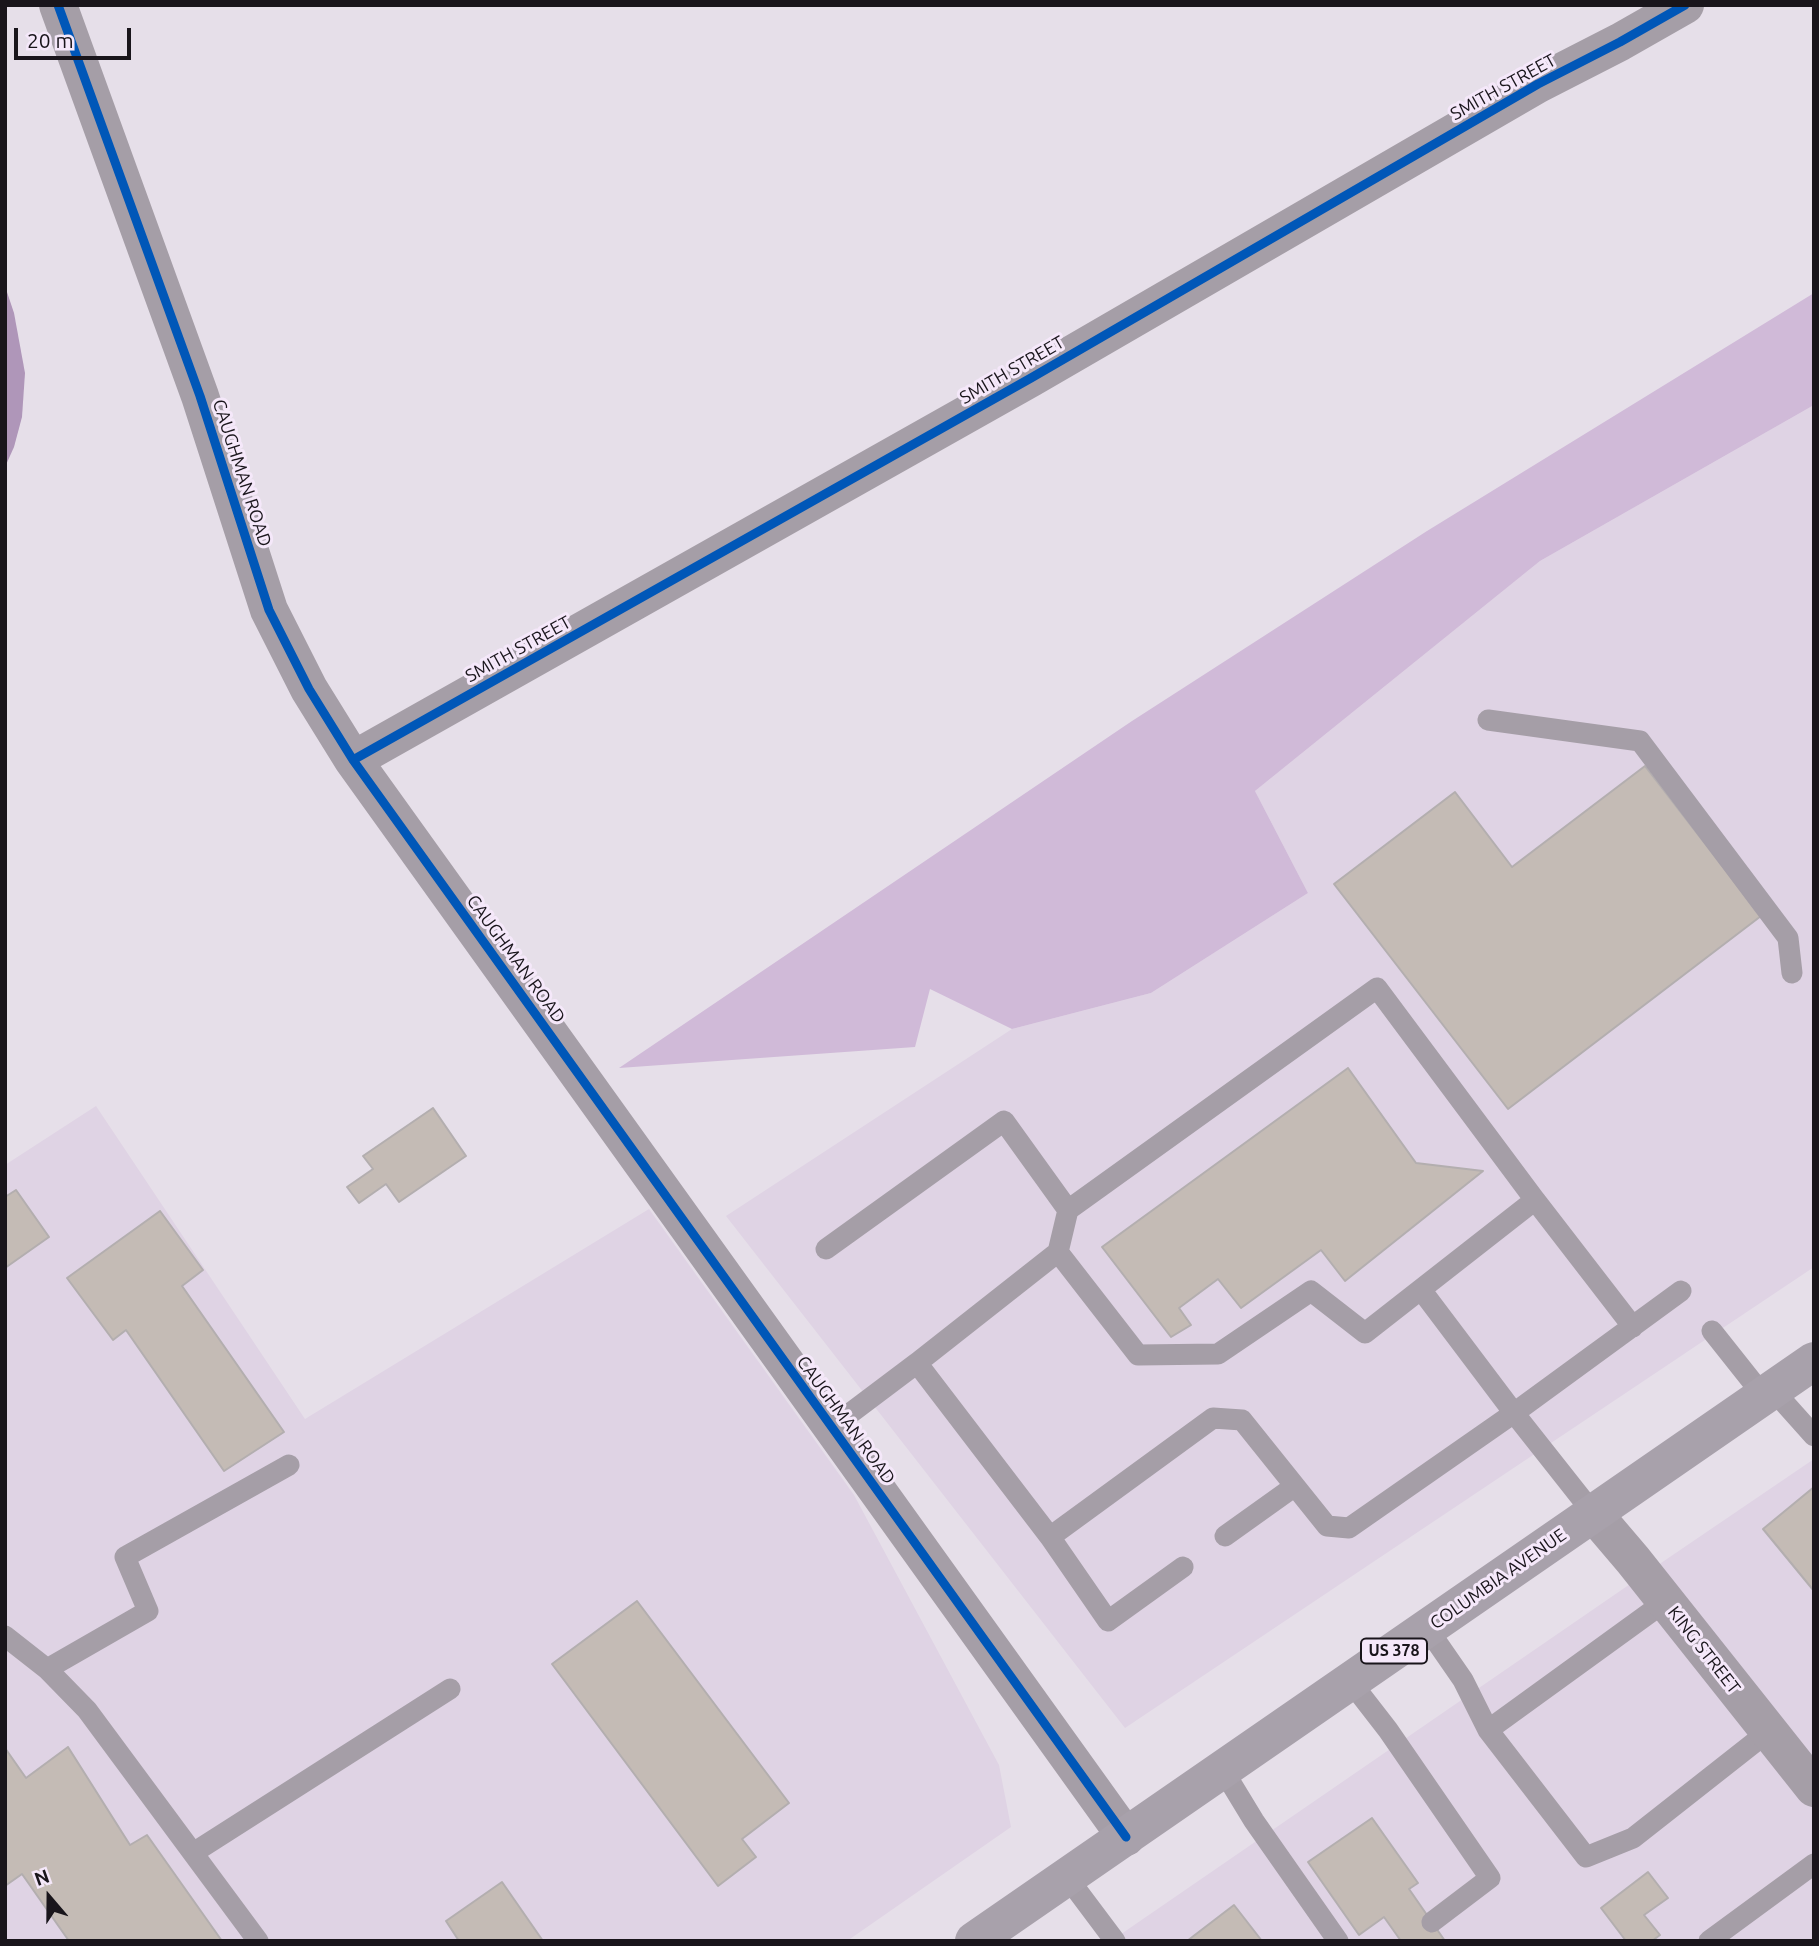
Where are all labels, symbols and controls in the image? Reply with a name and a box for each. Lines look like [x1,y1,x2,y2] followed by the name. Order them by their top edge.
[18,14,135,58] scale bar
[27,28,74,52] text: 20 m
[1447,49,1559,125] street label: SMITH STREET
[956,331,1068,409] street label: SMITH STREET
[208,397,276,549] street label: CAUGHMAN ROAD
[462,611,574,687] street label: SMITH STREET
[462,891,570,1027] street label: CAUGHMAN ROAD
[792,1352,900,1488] street label: CAUGHMAN ROAD
[1426,1524,1570,1634] street label: COLUMBIA AVENUE
[1663,1602,1745,1698] street label: KING STREET
[1361,1638,1427,1664] road number: US 378
[14,1862,84,1932] north arrow
[31,1865,52,1890] text: N

